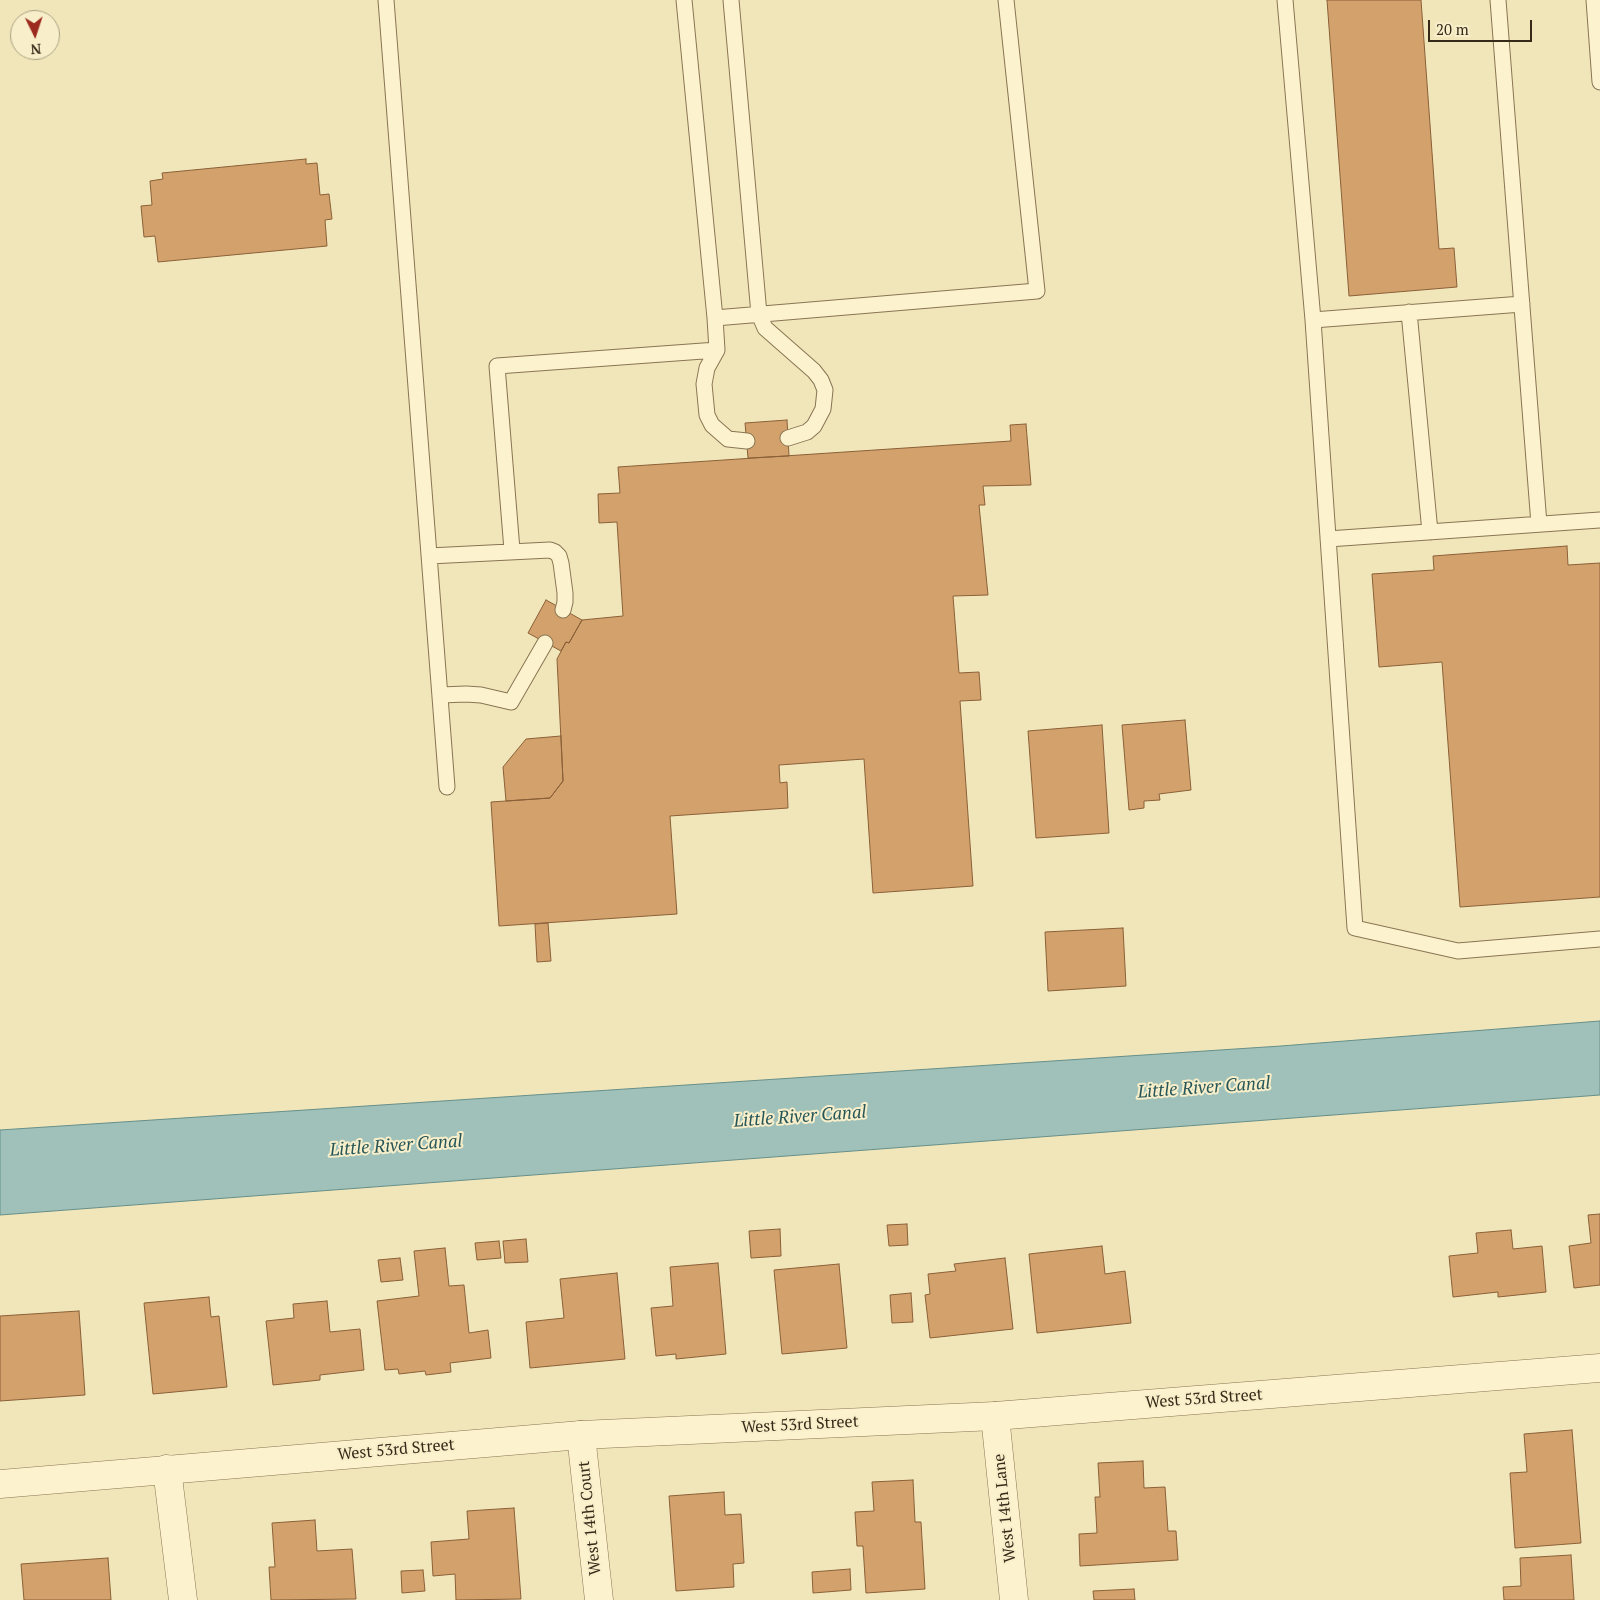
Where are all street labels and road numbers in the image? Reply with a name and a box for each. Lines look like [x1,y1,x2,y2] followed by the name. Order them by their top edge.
[1145,1385,1263,1413] street label: West 53rd Street
[741,1412,859,1438] street label: West 53rd Street
[337,1435,455,1465] street label: West 53rd Street
[990,1453,1020,1563] street label: West 14th Lane
[574,1460,606,1576] street label: West 14th Court

